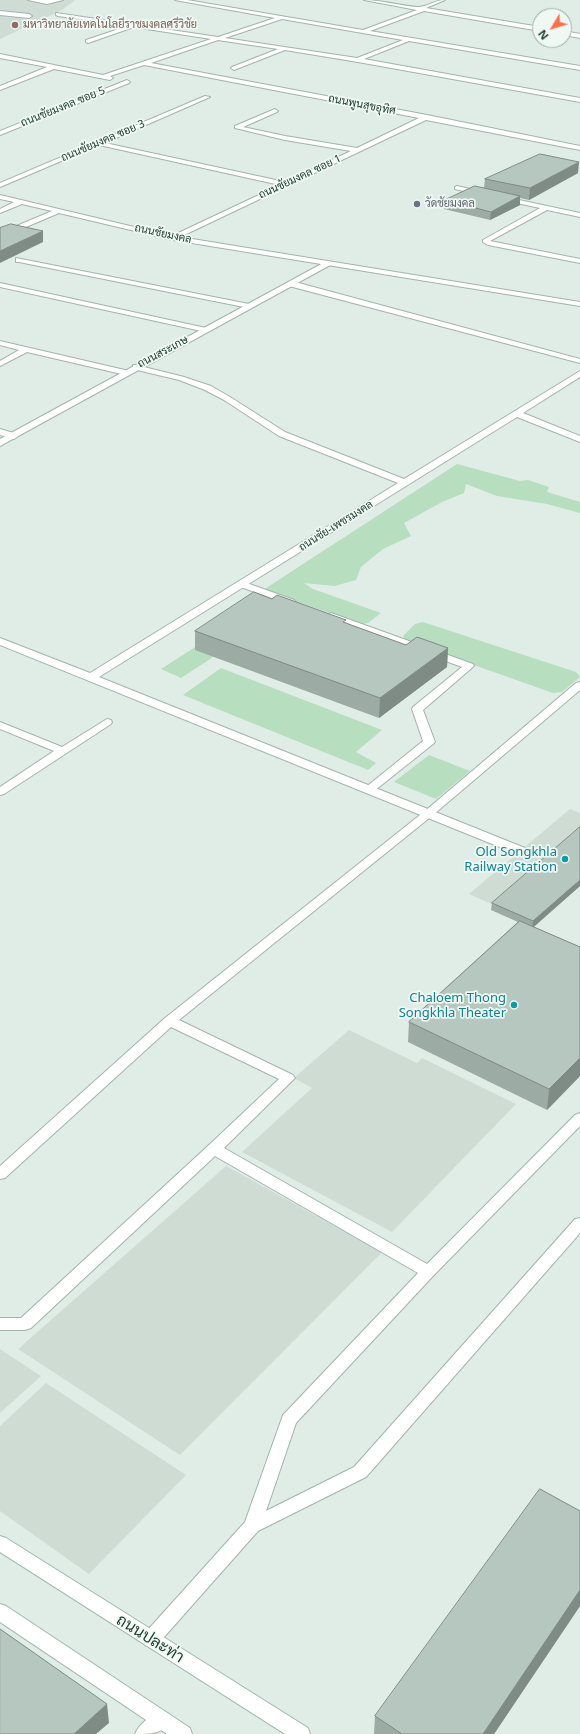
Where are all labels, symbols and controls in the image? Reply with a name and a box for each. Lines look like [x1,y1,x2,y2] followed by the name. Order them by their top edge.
[532,8,572,48] north arrow
[23,18,197,32] place label: มหาวิทยาลัยเทคโนโลยีราชมงคลศรีวิชัย
[10,20,20,30] marker: มหาวิทยาลัยเทคโนโลยีราชมงคลศรีวิชัย
[534,27,552,43] text: N
[19,84,107,130] street label: ถนนชัยมงคล ซอย 5
[327,92,397,118] street label: ถนนพูนสุขอุทิศ
[59,117,147,165] street label: ถนนชัยมงคล ซอย 3
[257,152,343,202] street label: ถนนชัยมงคล ซอย 1
[425,197,475,211] place label: วัดชัยมงคล
[412,199,422,209] marker: วัดชัยมงคล
[133,222,193,246] street label: ถนนชัยมงคล
[136,333,190,371] street label: ถนนสระเกษ
[296,498,376,554] street label: ถนนชัย-เพชรมงคล
[464,844,557,875] place label: Old Songkhla Railway Station
[560,854,570,864] marker: Old Songkhla Railway Station
[399,990,506,1021] place label: Chaloem Thong Songkhla Theater
[509,1000,519,1010] marker: Chaloem Thong Songkhla Theater
[113,1611,187,1667] street label: ถนนปละท่า

